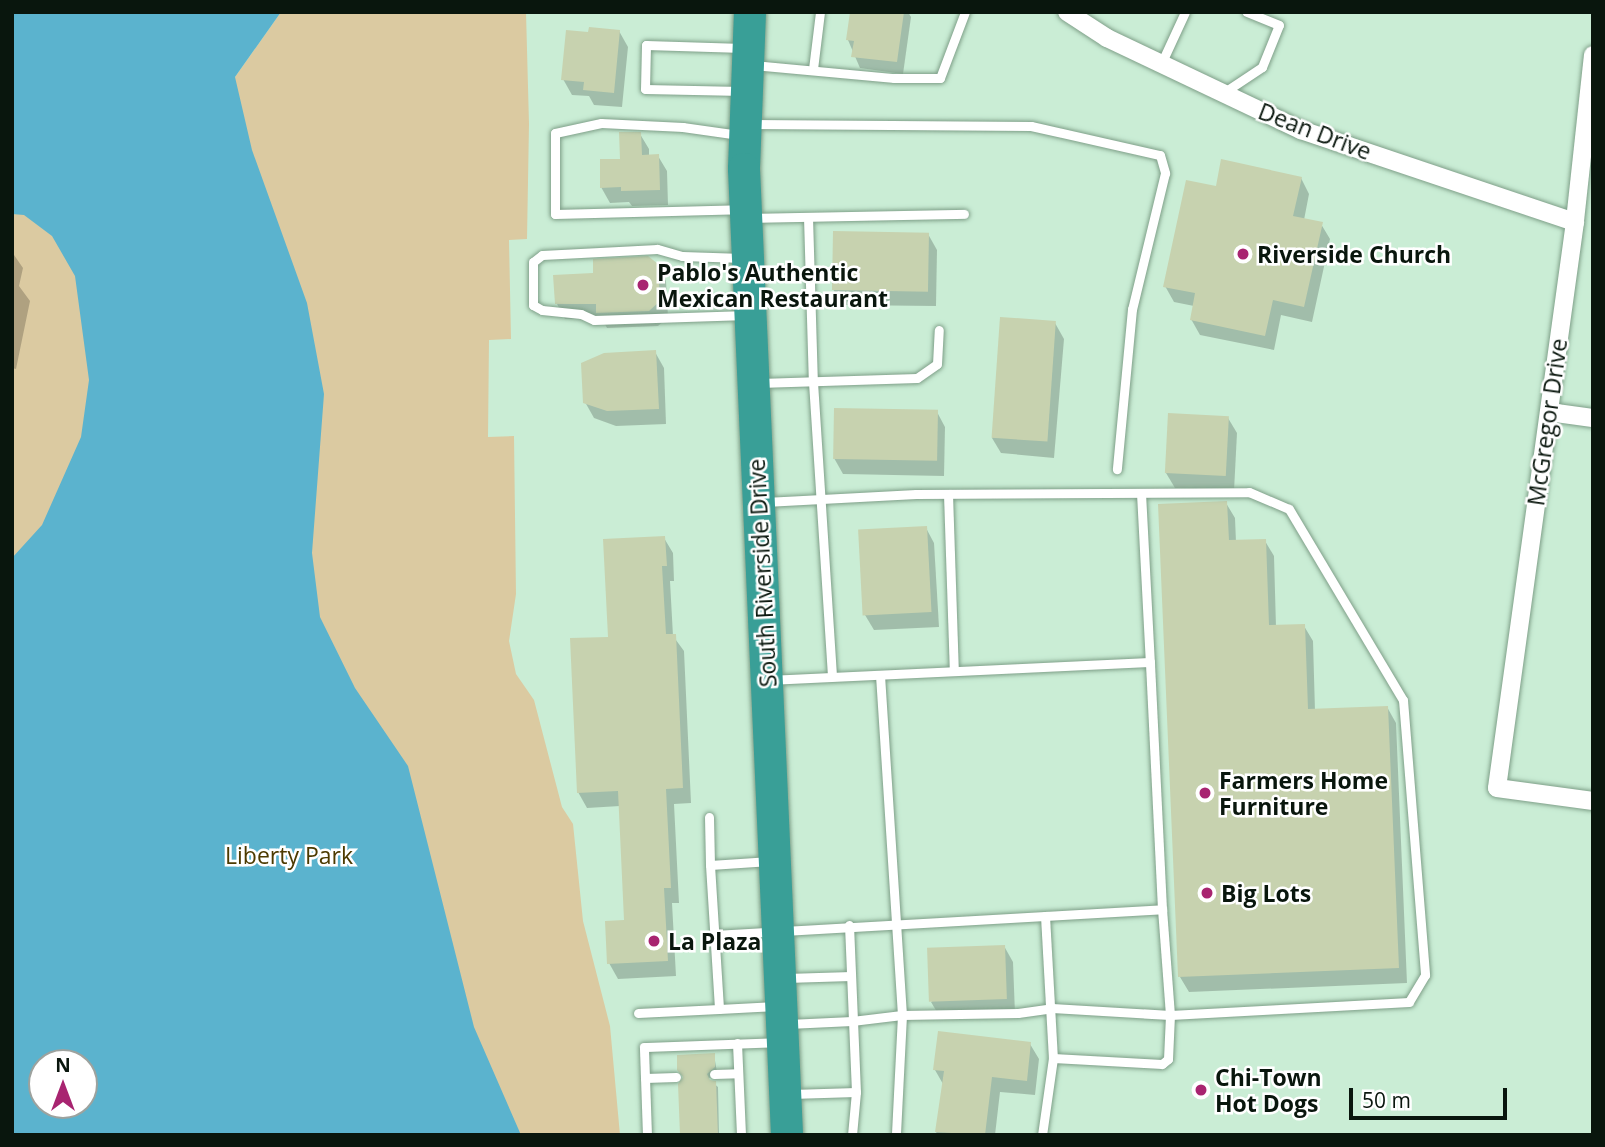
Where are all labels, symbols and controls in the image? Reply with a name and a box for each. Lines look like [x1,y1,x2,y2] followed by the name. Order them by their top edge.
[1255,97,1375,165] street label: Dean Drive
[1257,240,1451,268] place label: Riverside Church
[1235,246,1251,262] marker: Riverside Church
[657,258,888,312] place label: Pablo's Authentic Mexican Restaurant
[635,277,651,293] marker: Pablo's Authentic Mexican Restaurant
[1522,337,1572,507] street label: McGregor Drive
[742,458,782,688] street label: South Riverside Drive
[1219,766,1388,820] place label: Farmers Home Furniture
[1197,785,1213,801] marker: Farmers Home Furniture
[225,841,353,869] park label: Liberty Park
[1221,879,1311,907] place label: Big Lots
[1199,885,1215,901] marker: Big Lots
[668,927,761,955] place label: La Plaza
[646,933,662,949] marker: La Plaza
[28,1049,98,1119] north arrow
[55,1052,71,1078] text: N
[1215,1063,1322,1117] place label: Chi-Town Hot Dogs
[1353,1074,1510,1118] scale bar
[1193,1082,1209,1098] marker: Chi-Town Hot Dogs
[1362,1086,1411,1114] text: 50 m

